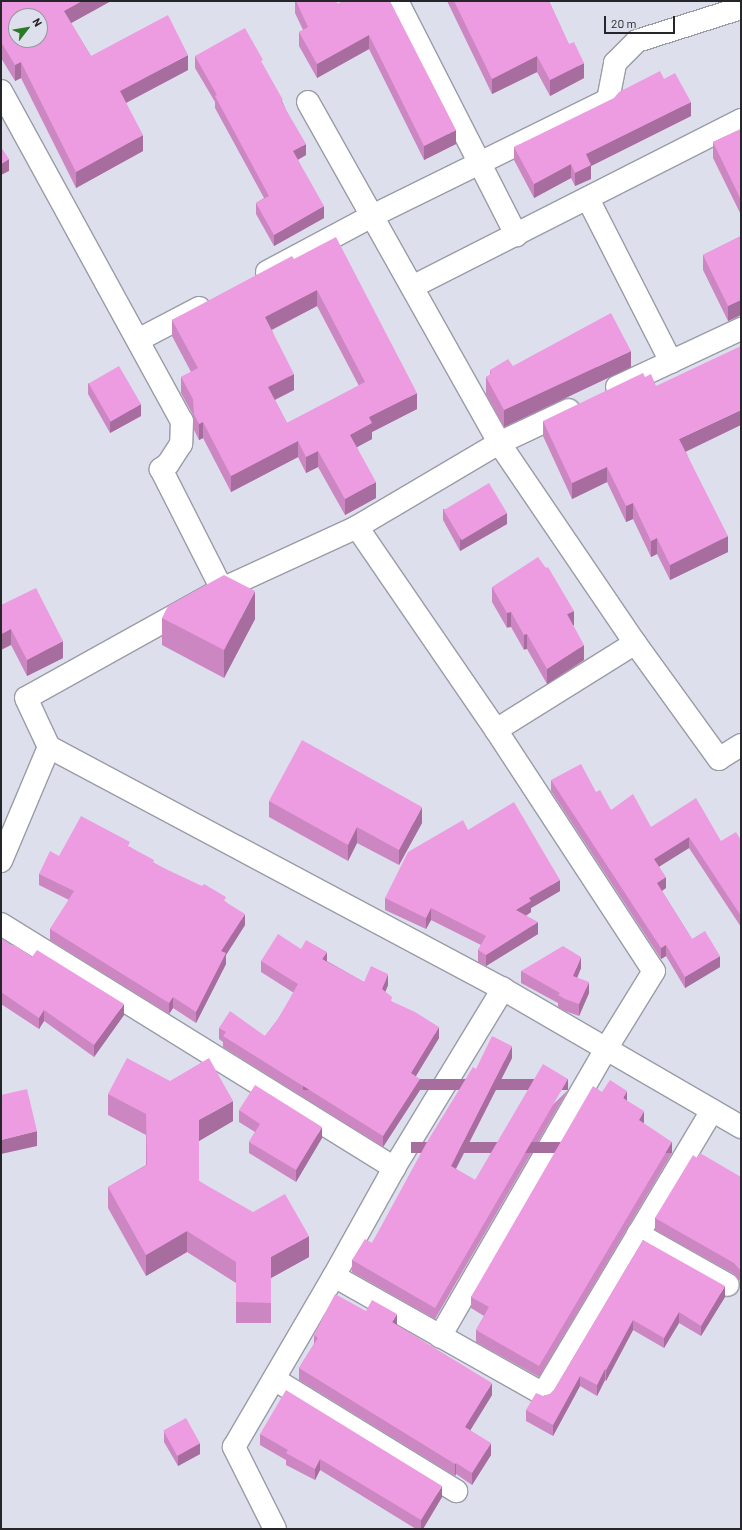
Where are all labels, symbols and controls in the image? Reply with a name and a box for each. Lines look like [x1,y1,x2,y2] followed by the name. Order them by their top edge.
[8,8,48,48] north arrow
[606,8,677,34] scale bar
[30,16,45,29] text: N
[611,16,637,30] text: 20 m

